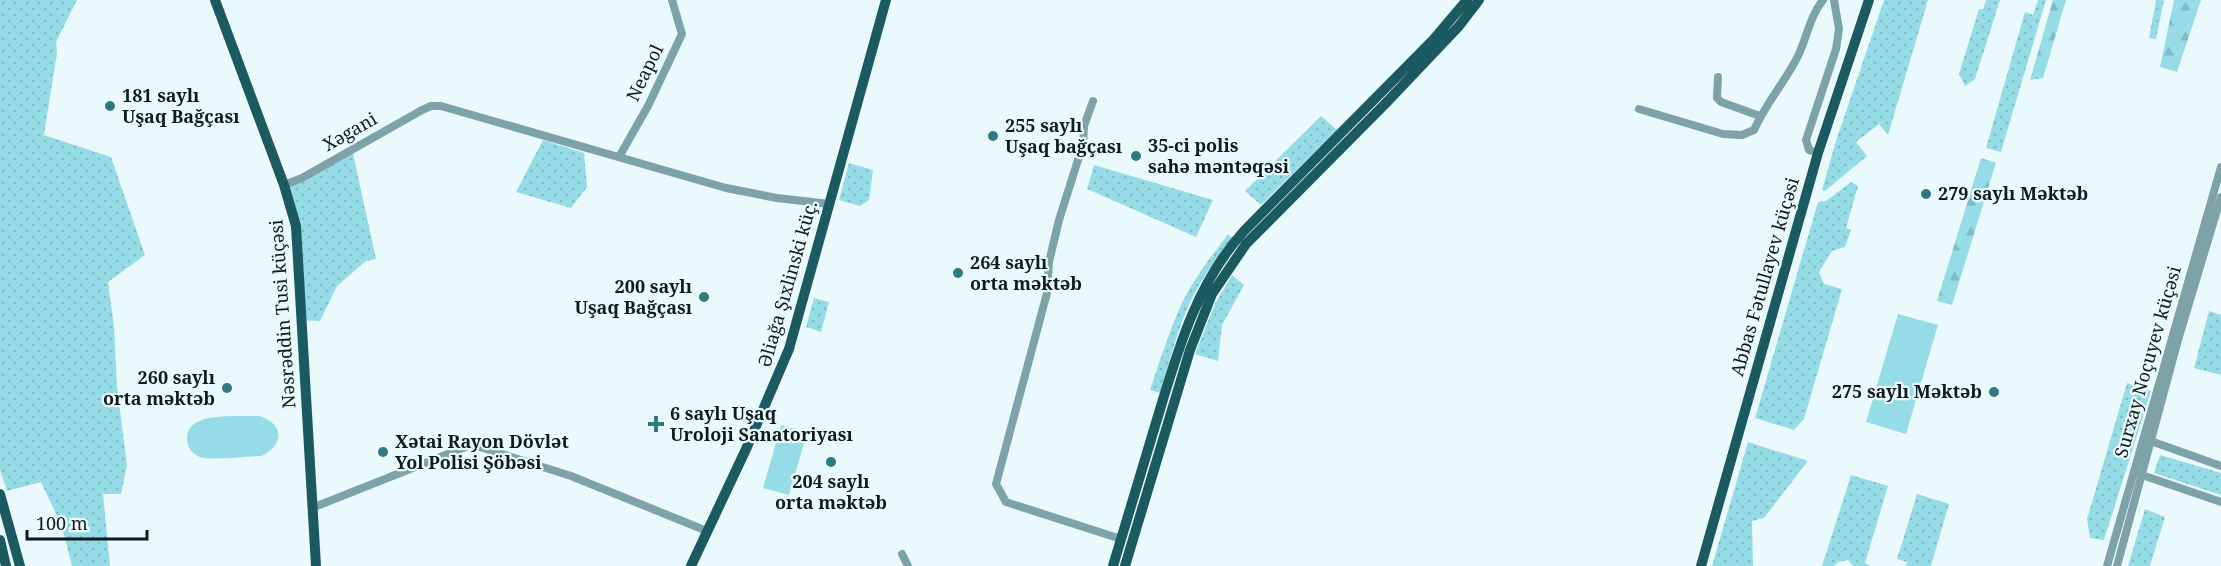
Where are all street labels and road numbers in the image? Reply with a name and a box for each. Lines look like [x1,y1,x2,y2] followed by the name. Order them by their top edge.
[620,40,668,105] street label: Neapol
[318,106,381,156] street label: Xəgani
[1724,174,1804,379] street label: Abbas Fətullayev küçəsi
[752,198,822,370] street label: Əliağa Şıxlinski küç.
[263,219,301,409] street label: Nəsrəddin Tusi küçəsi
[2108,263,2186,460] street label: Surxay Noçuyev küçəsi

